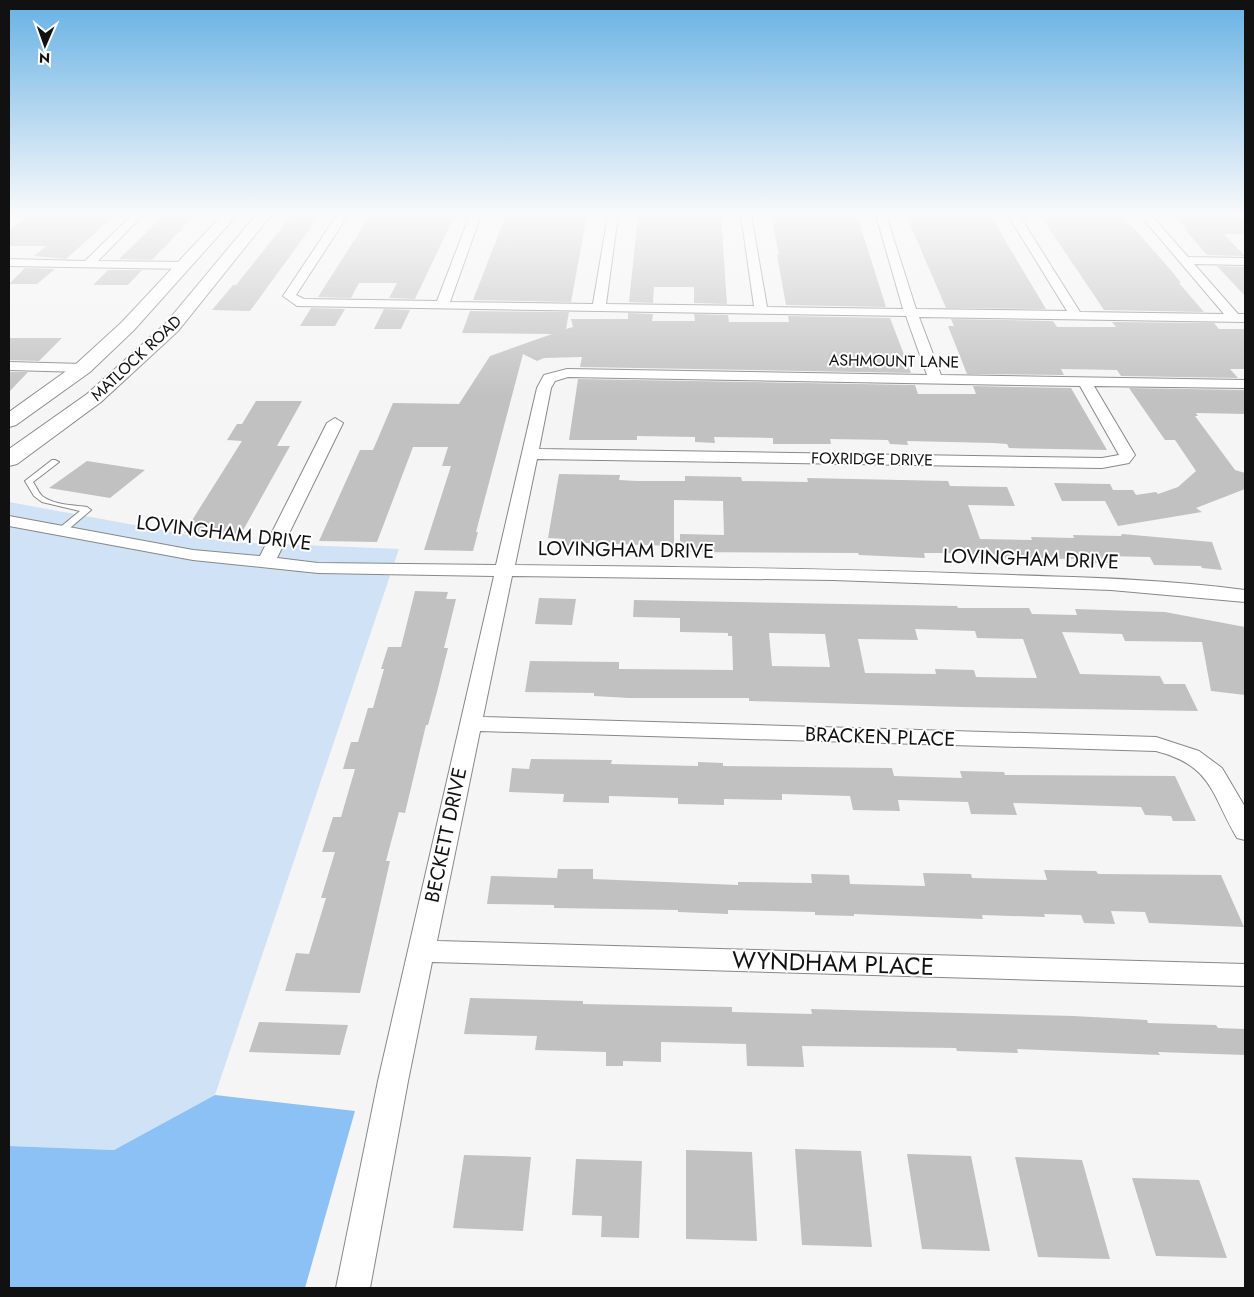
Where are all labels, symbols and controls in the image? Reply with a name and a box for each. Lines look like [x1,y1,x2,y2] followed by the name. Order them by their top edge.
[20,20,70,70] north arrow
[39,48,50,68] text: N
[86,310,187,406] street label: MATLOCK ROAD
[829,348,959,374] street label: ASHMOUNT LANE
[811,446,933,472] street label: FOXRIDGE DRIVE
[135,508,313,558] street label: LOVINGHAM DRIVE
[538,534,714,566] street label: LOVINGHAM DRIVE
[942,541,1120,577] street label: LOVINGHAM DRIVE
[804,720,956,754] street label: BRACKEN PLACE
[418,765,474,905] street label: BECKETT DRIVE
[731,942,935,984] street label: WYNDHAM PLACE

